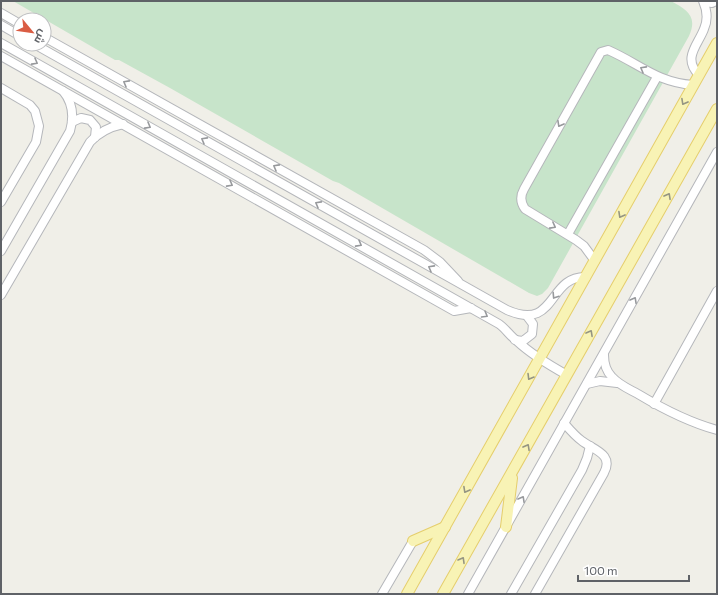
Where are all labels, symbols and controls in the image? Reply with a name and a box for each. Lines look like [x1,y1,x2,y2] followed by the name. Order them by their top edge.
[12,12,52,52] north arrow
[31,27,50,46] text: ش
[31,57,38,65] one-way arrow
[640,67,648,74] one-way arrow
[123,81,130,88] one-way arrow
[682,97,689,105] one-way arrow
[558,120,565,127] one-way arrow
[144,121,152,128] one-way arrow
[201,137,208,144] one-way arrow
[273,165,280,172] one-way arrow
[226,179,233,187] one-way arrow
[663,193,670,200] one-way arrow
[315,201,322,208] one-way arrow
[618,211,626,218] one-way arrow
[549,221,556,229] one-way arrow
[355,240,362,247] one-way arrow
[428,265,435,272] one-way arrow
[552,292,560,299] one-way arrow
[629,297,636,305] one-way arrow
[481,311,488,318] one-way arrow
[585,330,592,338] one-way arrow
[527,373,534,380] one-way arrow
[522,444,529,451] one-way arrow
[463,486,470,493] one-way arrow
[517,496,524,503] one-way arrow
[458,557,465,564] one-way arrow
[578,557,689,583] scale bar
[584,563,618,577] text: 100 m

